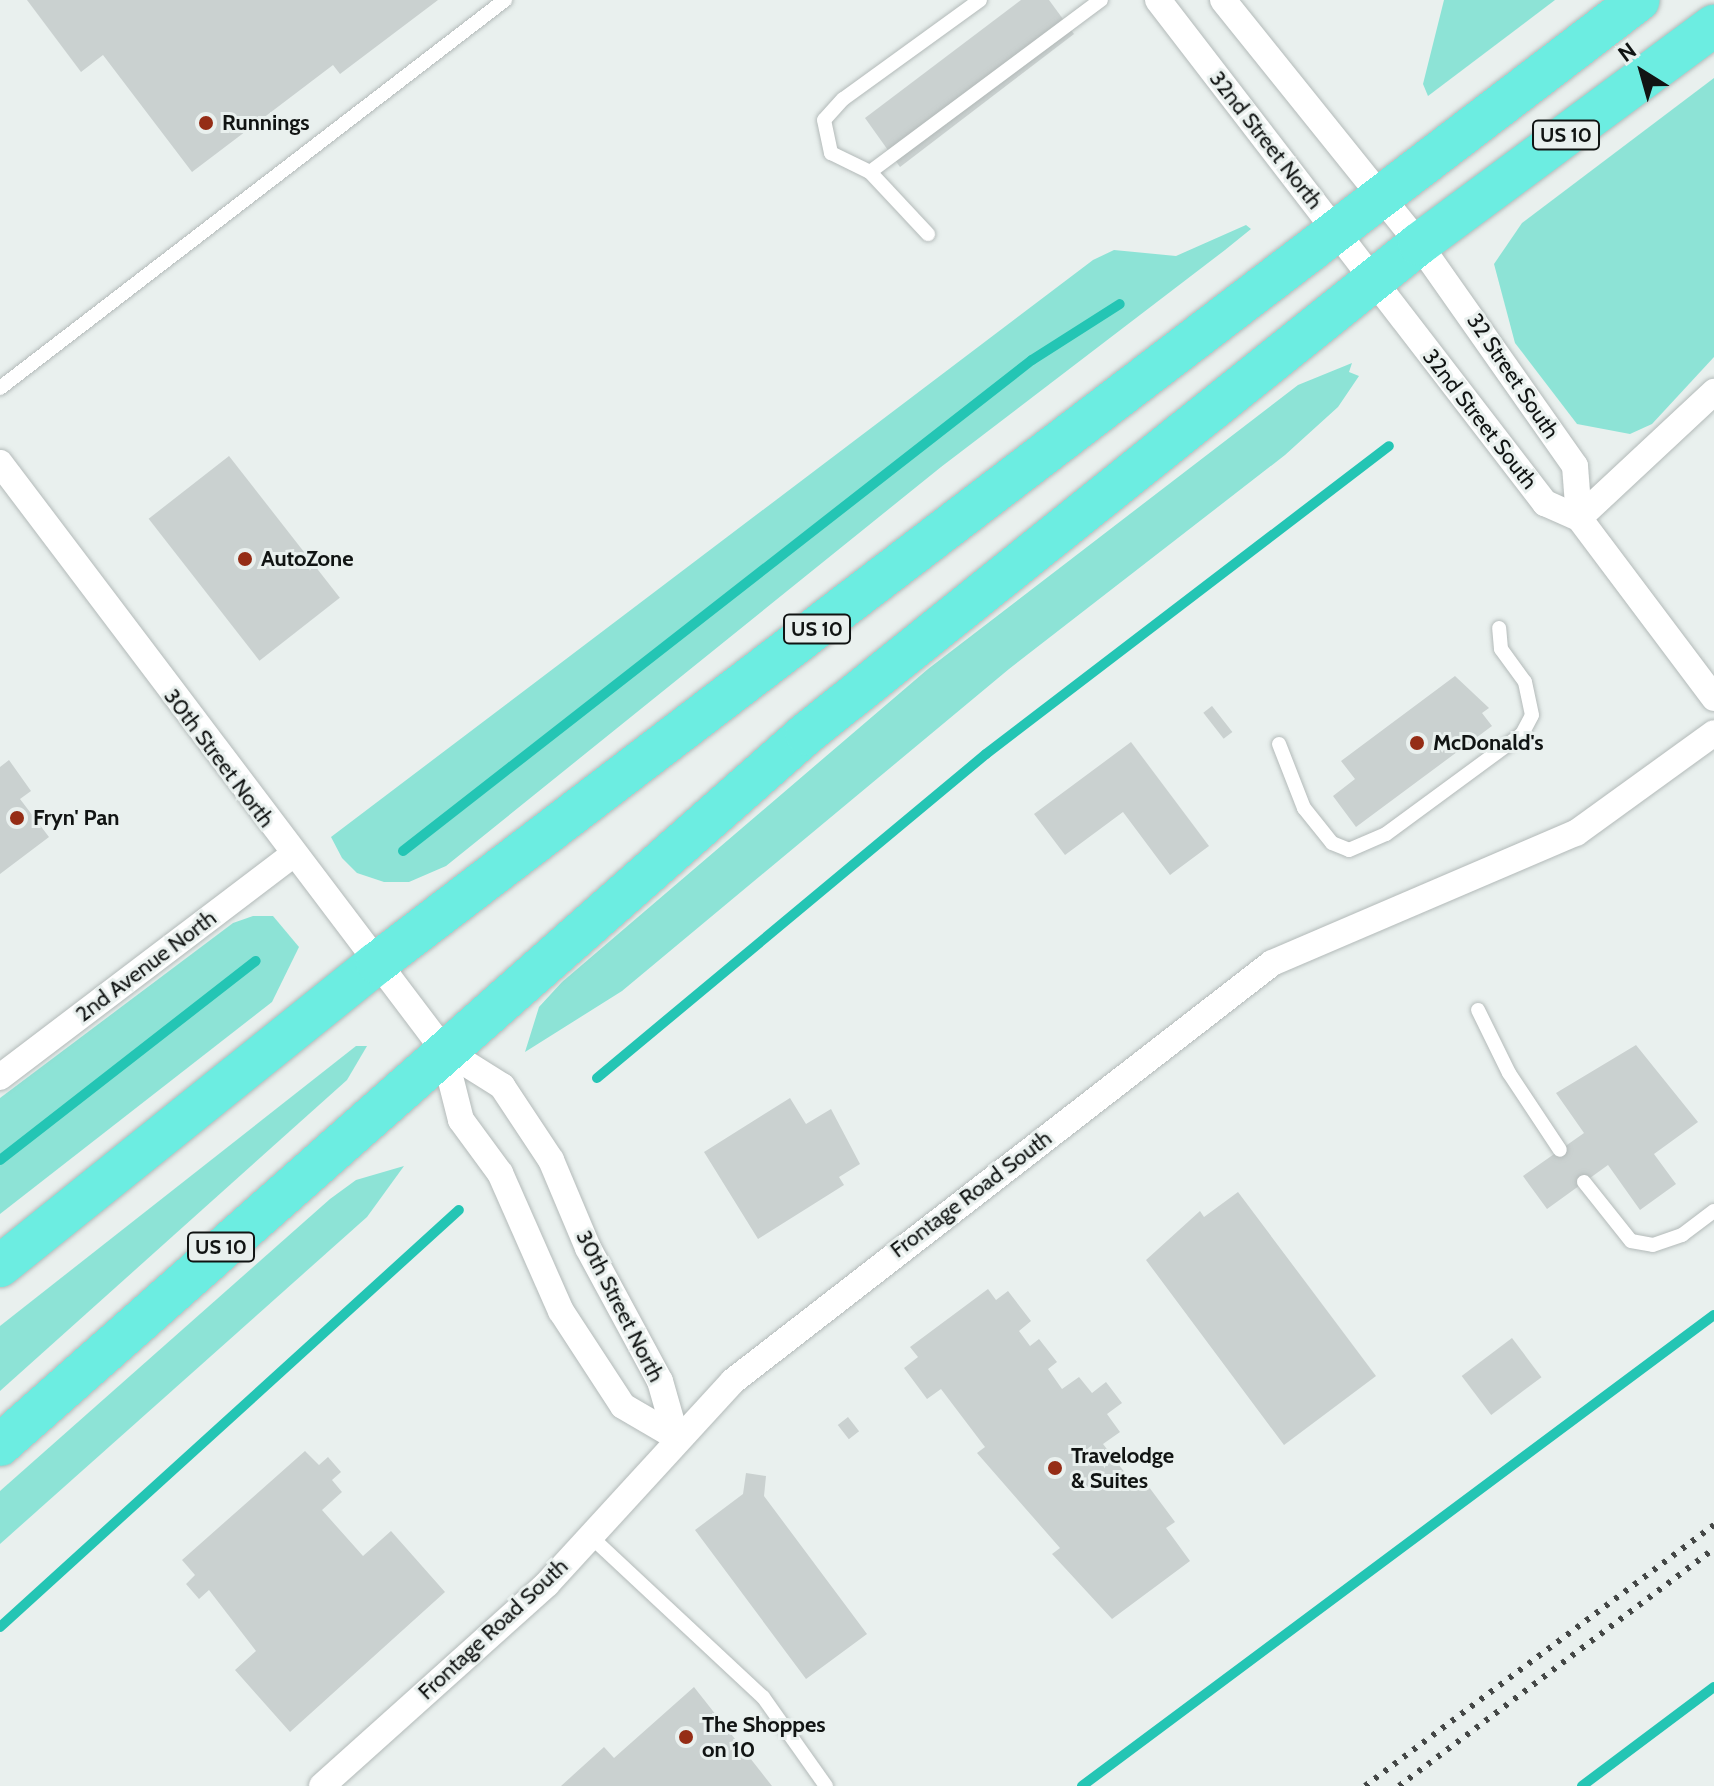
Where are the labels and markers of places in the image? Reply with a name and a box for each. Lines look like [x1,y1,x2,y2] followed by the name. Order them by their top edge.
[222,110,310,136] place label: Runnings
[197,114,215,132] marker: Runnings
[261,546,354,572] place label: AutoZone
[236,550,254,568] marker: AutoZone
[1433,730,1544,756] place label: McDonald's
[1408,734,1426,752] marker: McDonald's
[33,805,120,831] place label: Fryn' Pan
[8,809,26,827] marker: Fryn' Pan
[1071,1442,1174,1494] place label: Travelodge & Suites
[1046,1459,1064,1477] marker: Travelodge & Suites
[702,1711,826,1762] place label: The Shoppes on 10
[677,1728,695,1746] marker: The Shoppes on 10

